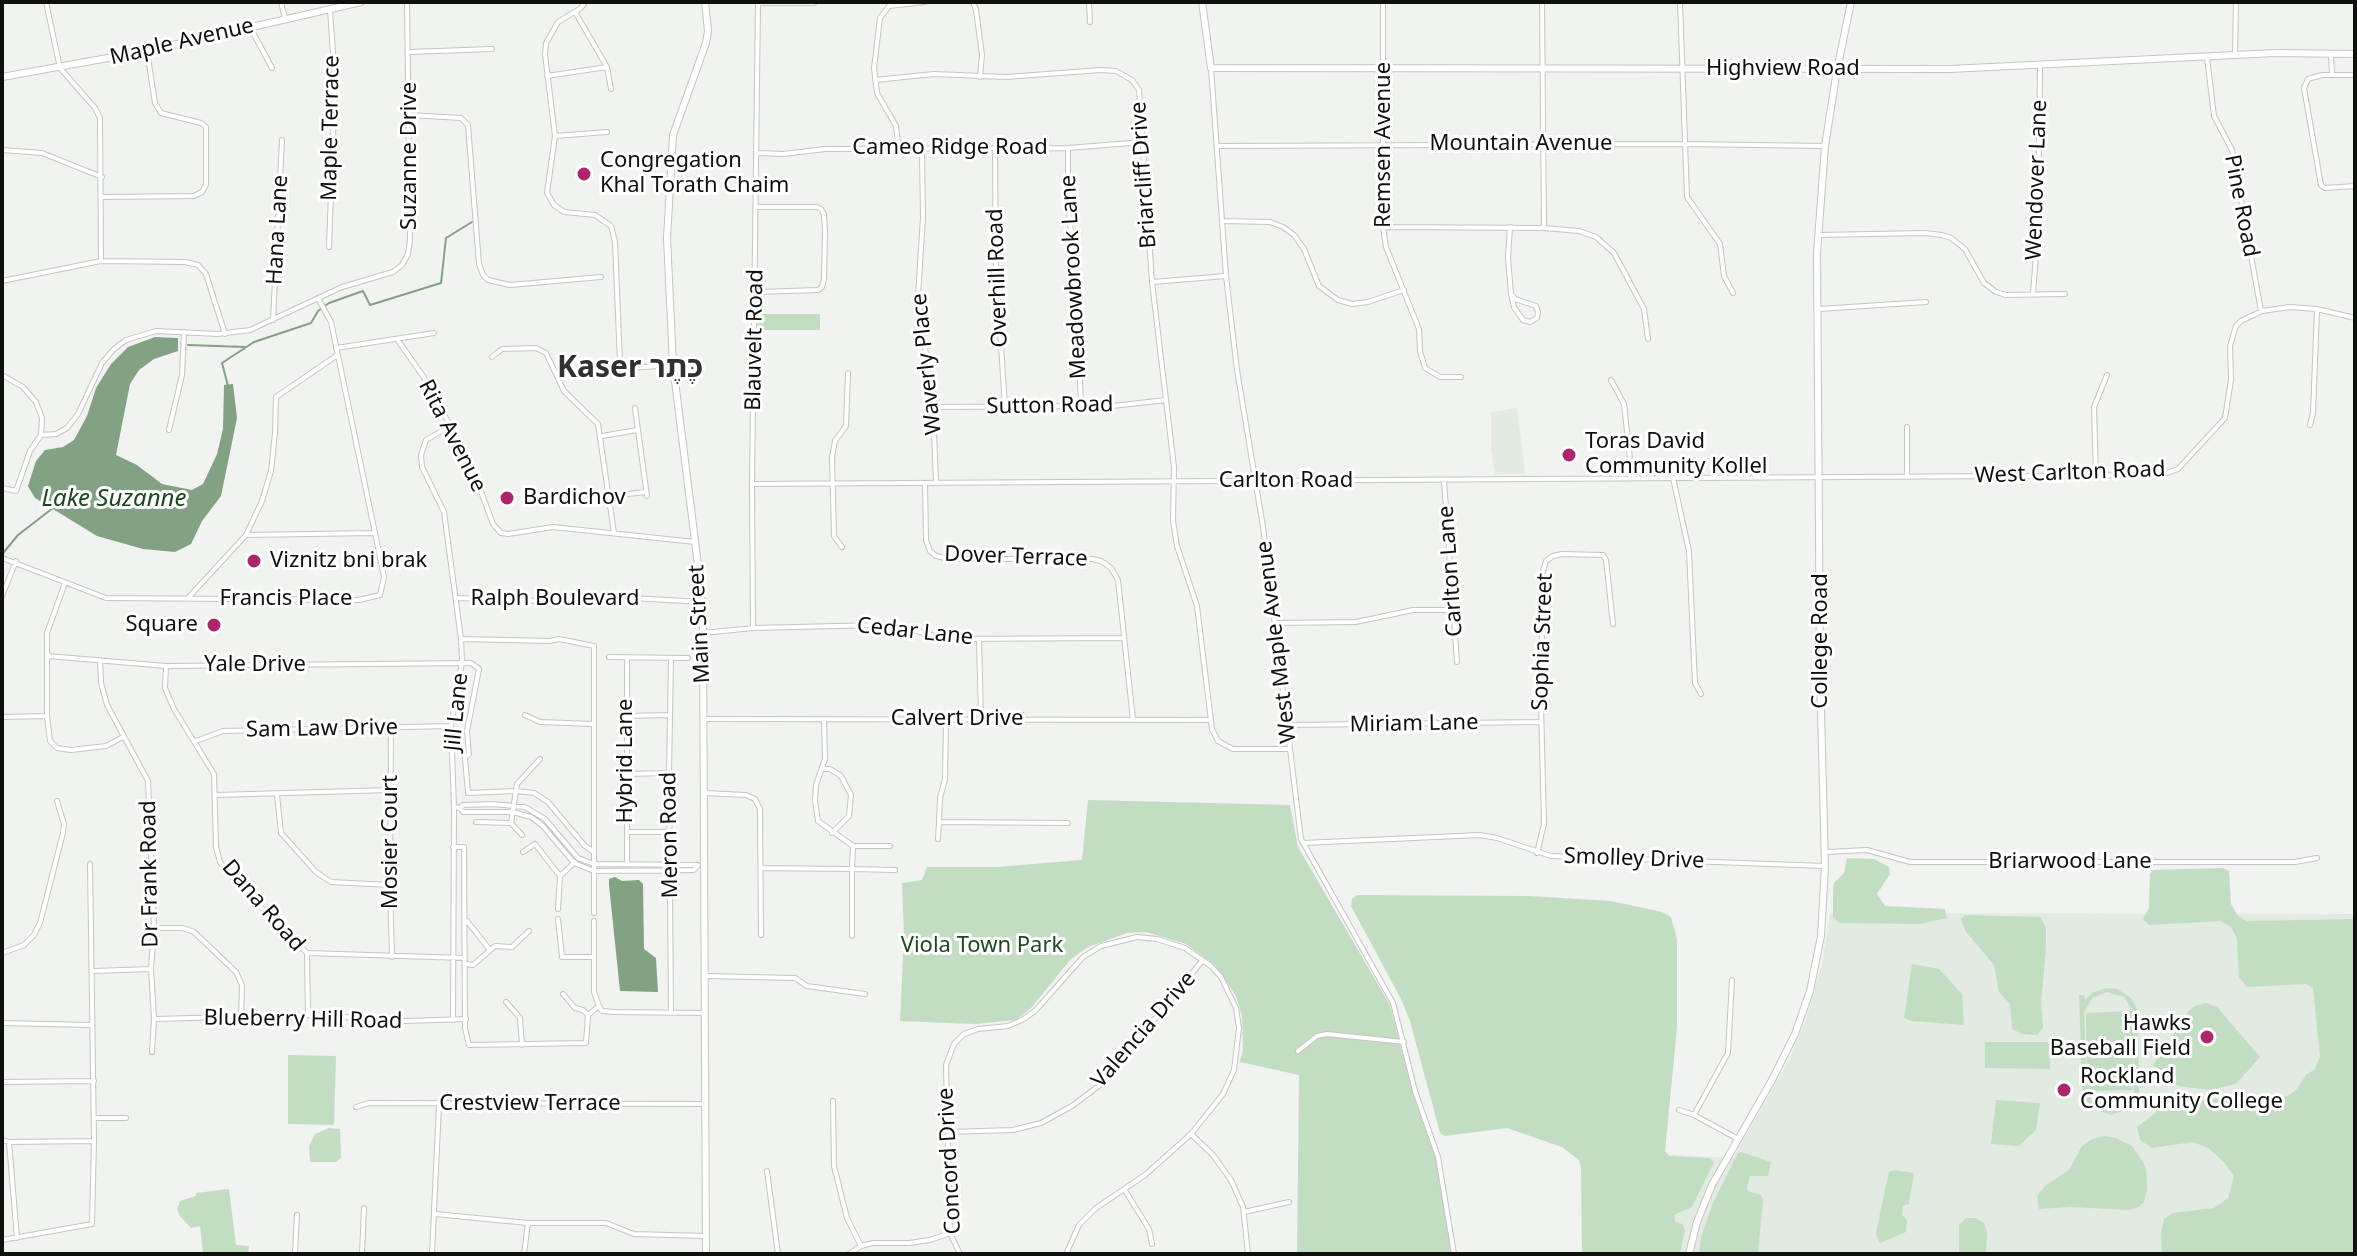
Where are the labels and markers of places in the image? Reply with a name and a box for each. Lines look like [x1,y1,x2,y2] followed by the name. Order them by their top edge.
[600,148,789,200] place label: Congregation Khal Torath Chaim
[575,165,593,183] marker: Congregation Khal Torath Chaim
[1585,429,1767,480] place label: Toras David Community Kollel
[1560,446,1578,464] marker: Toras David Community Kollel
[523,485,626,511] place label: Bardichov
[498,489,516,507] marker: Bardichov
[270,548,427,574] place label: Viznitz bni brak
[245,552,263,570] marker: Viznitz bni brak
[125,612,198,638] place label: Square
[205,616,223,634] marker: Square
[2050,1011,2191,1062] place label: Hawks Baseball Field
[2198,1028,2216,1046] marker: Hawks Baseball Field
[2080,1064,2283,1116] place label: Rockland Community College
[2055,1081,2073,1099] marker: Rockland Community College

